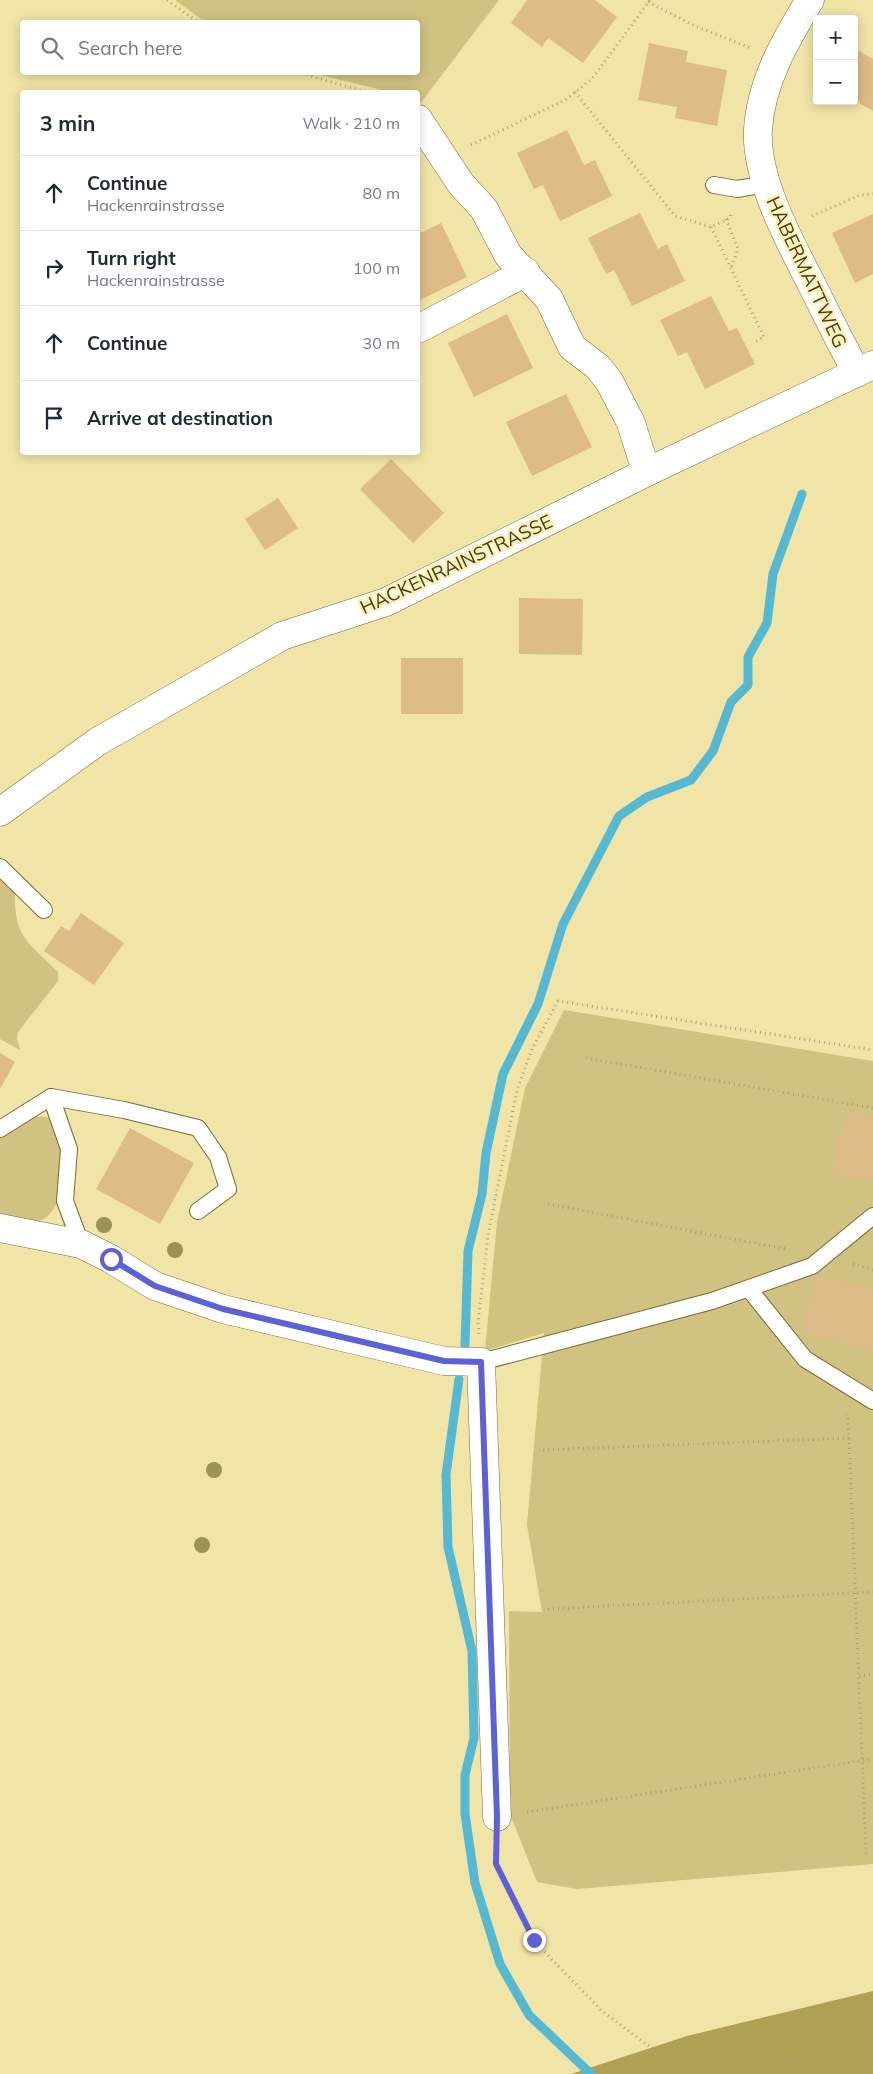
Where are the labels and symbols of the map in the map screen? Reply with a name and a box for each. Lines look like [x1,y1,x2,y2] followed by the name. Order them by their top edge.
[761,193,853,351] street label: HABERMATTWEG
[356,509,556,619] street label: HACKENRAINSTRASSE
[100,1248,123,1271] route start
[523,1929,546,1952] route end

